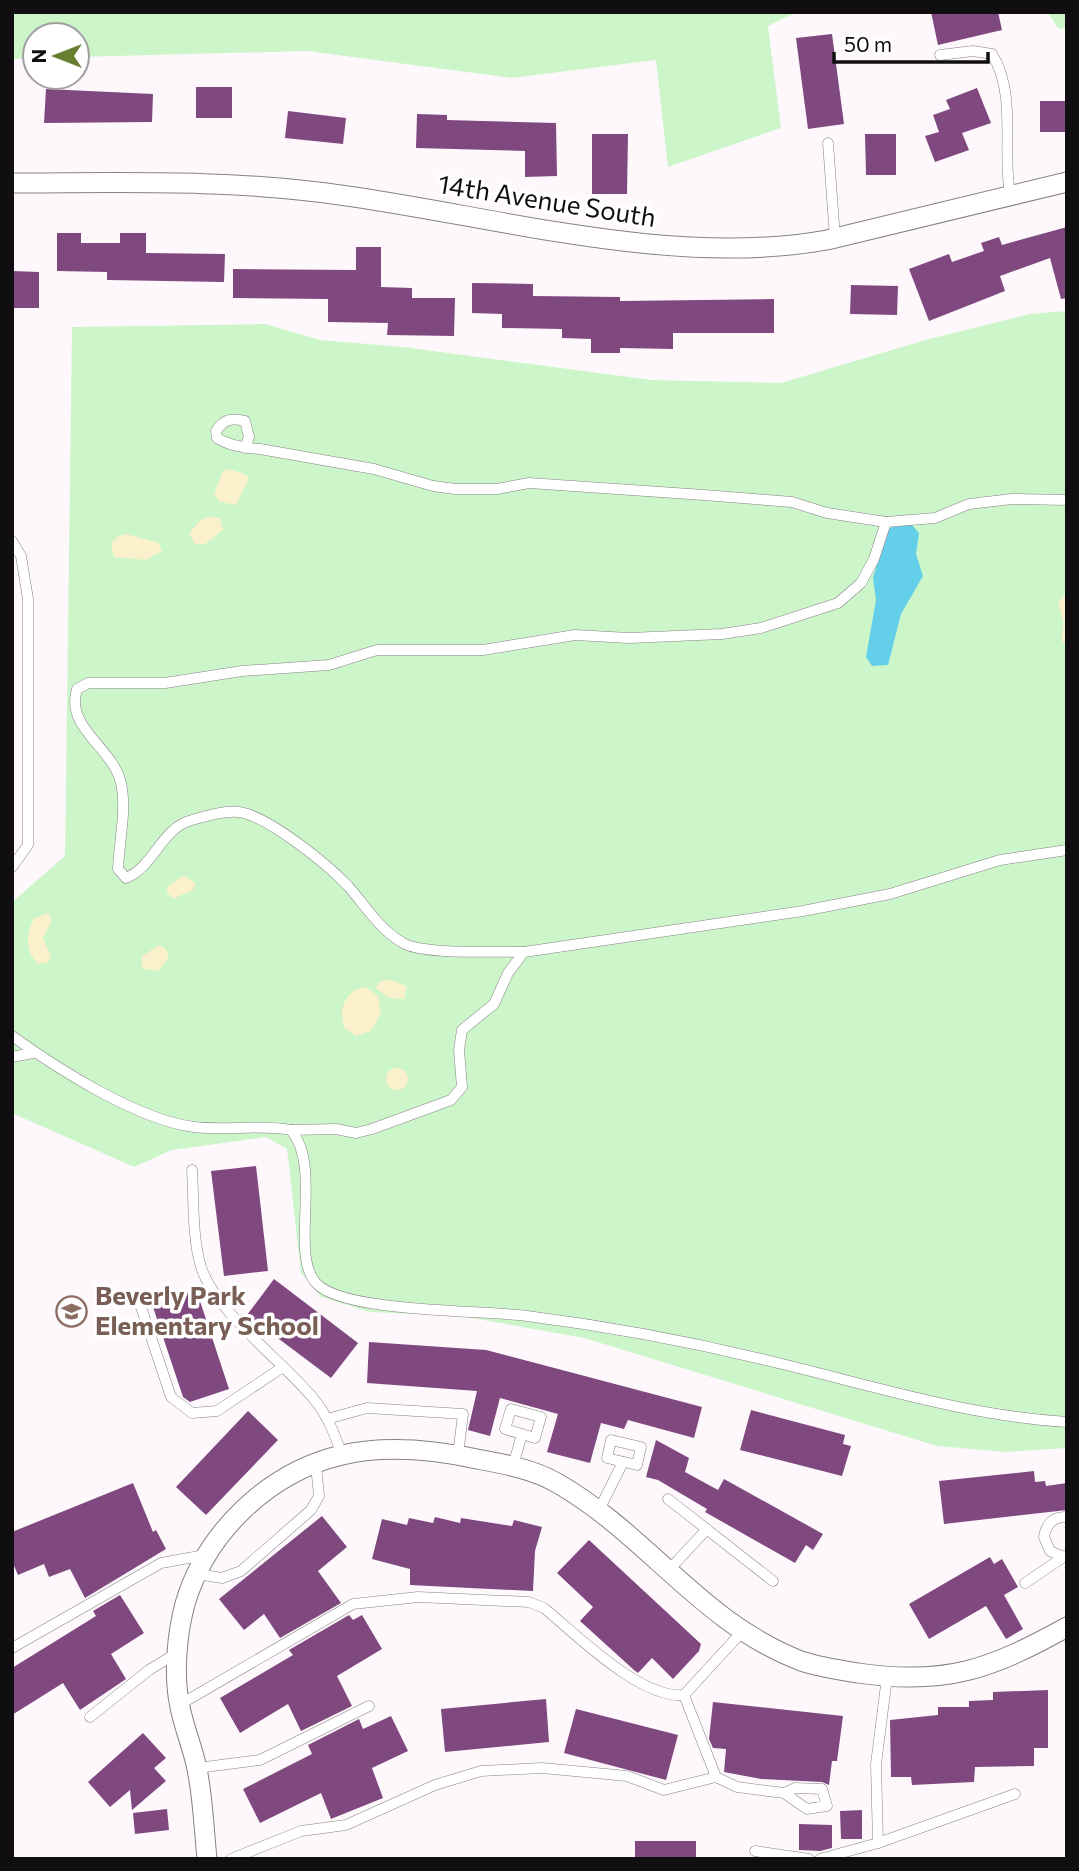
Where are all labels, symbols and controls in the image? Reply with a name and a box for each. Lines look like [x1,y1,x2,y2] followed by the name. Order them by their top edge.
[21,21,91,91] north arrow
[834,21,988,65] scale bar
[844,31,892,56] text: 50 m
[27,49,50,63] text: N
[436,167,658,232] street label: 14th Avenue South
[95,1279,319,1340] place label: Beverly Park Elementary School
[55,1294,89,1328] school or university icon: Beverly Park Elementary School

